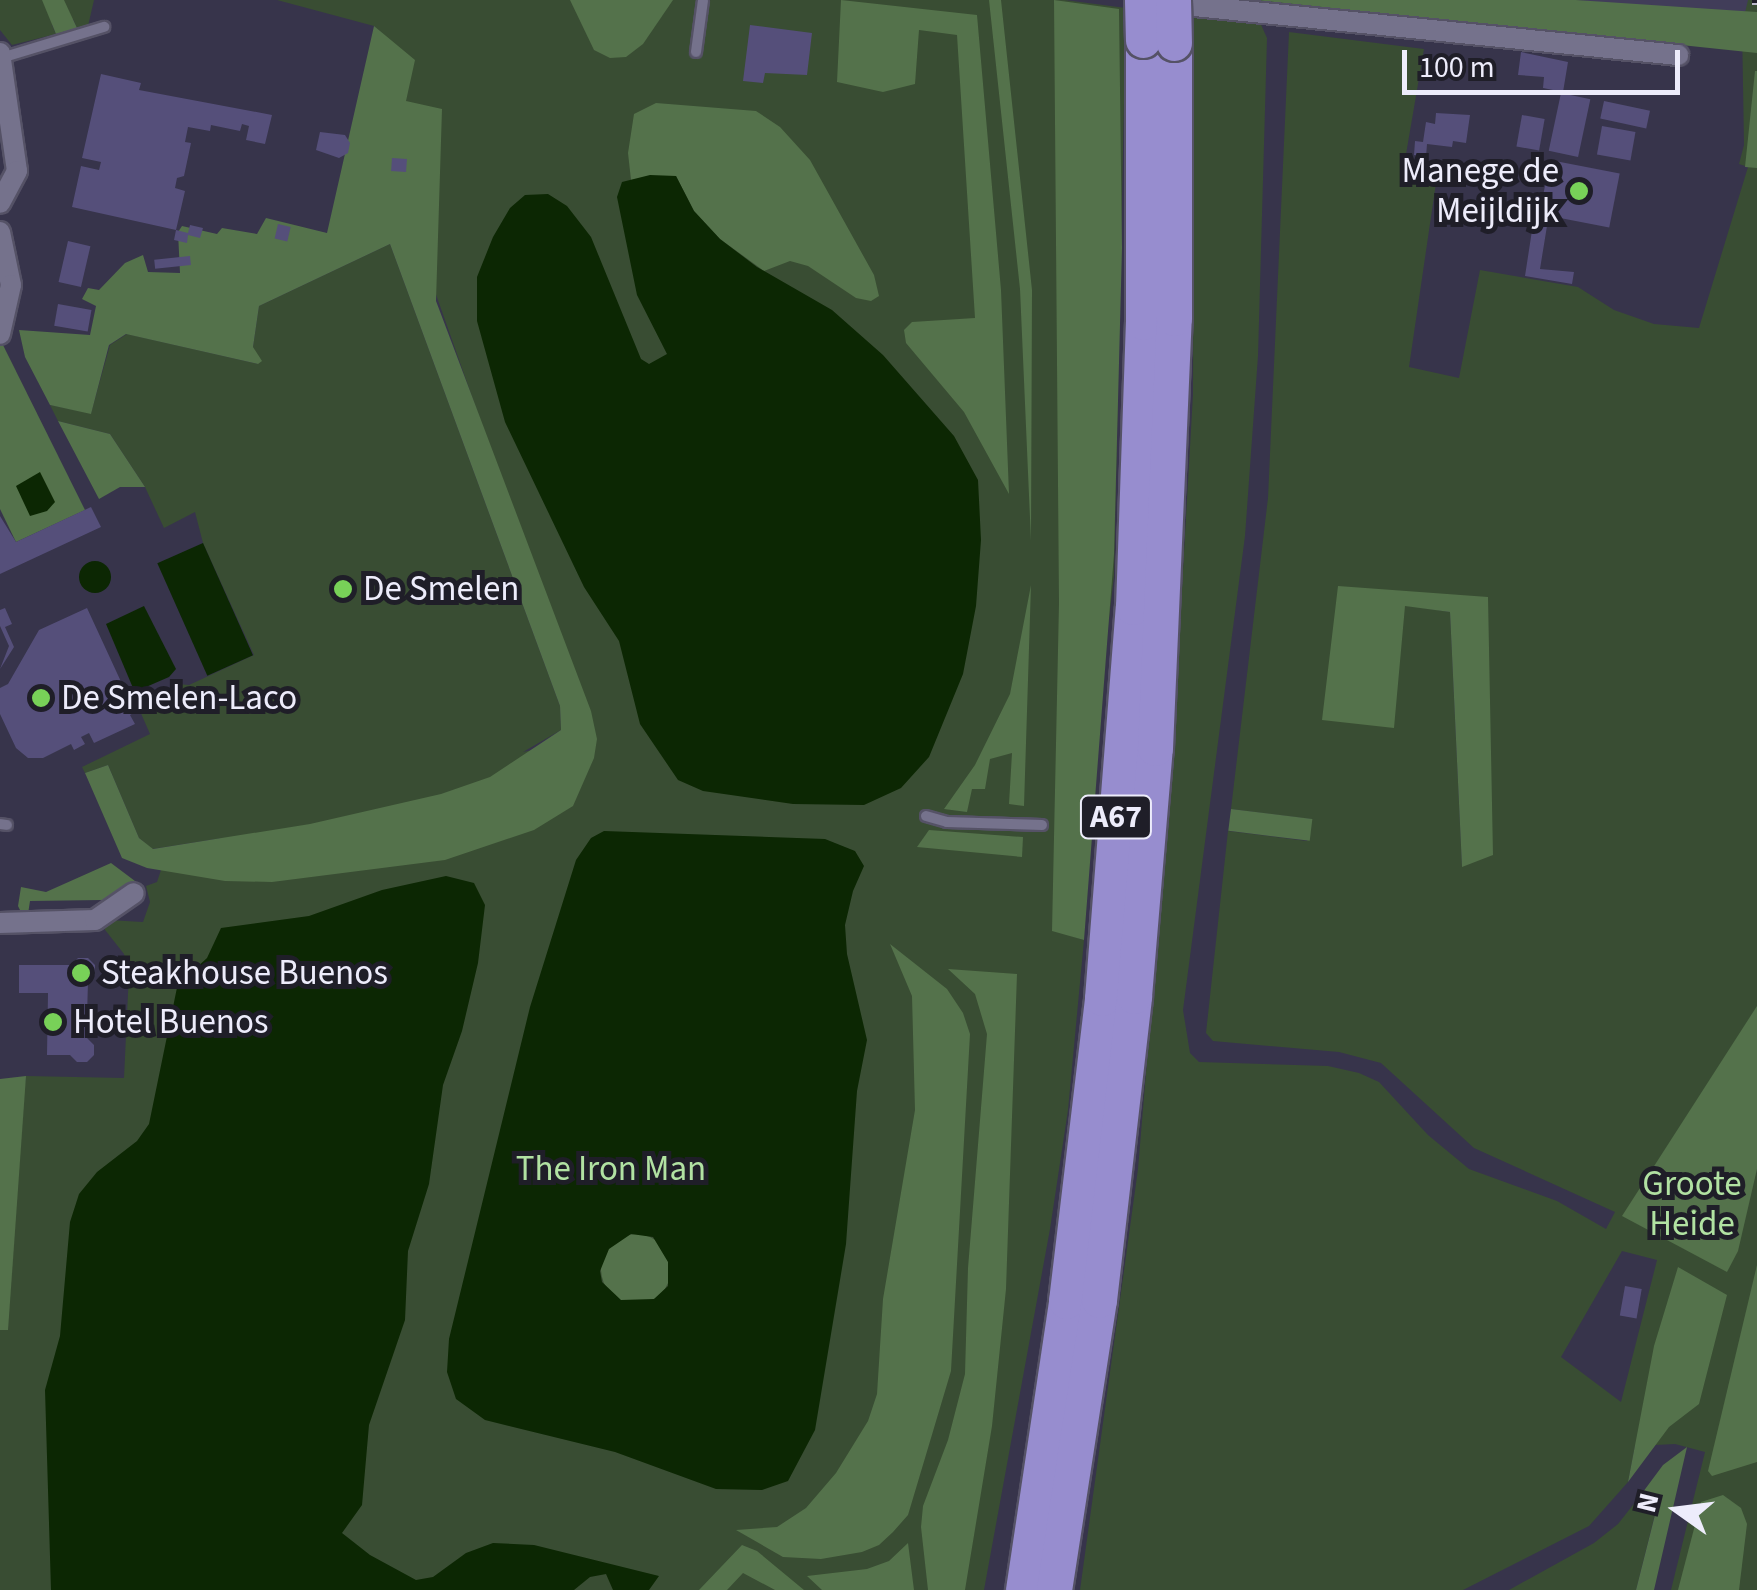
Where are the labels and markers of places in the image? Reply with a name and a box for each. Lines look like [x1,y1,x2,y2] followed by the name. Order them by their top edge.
[1401,150,1559,232] place label: Manege de Meijldijk
[1568,180,1590,202] marker: Manege de Meijldijk
[363,568,519,610] place label: De Smelen
[332,578,354,600] marker: De Smelen
[61,677,297,719] place label: De Smelen-Laco
[30,687,52,709] marker: De Smelen-Laco
[101,952,388,994] place label: Steakhouse Buenos
[70,962,92,984] marker: Steakhouse Buenos
[73,1001,269,1043] place label: Hotel Buenos
[42,1011,64,1033] marker: Hotel Buenos

